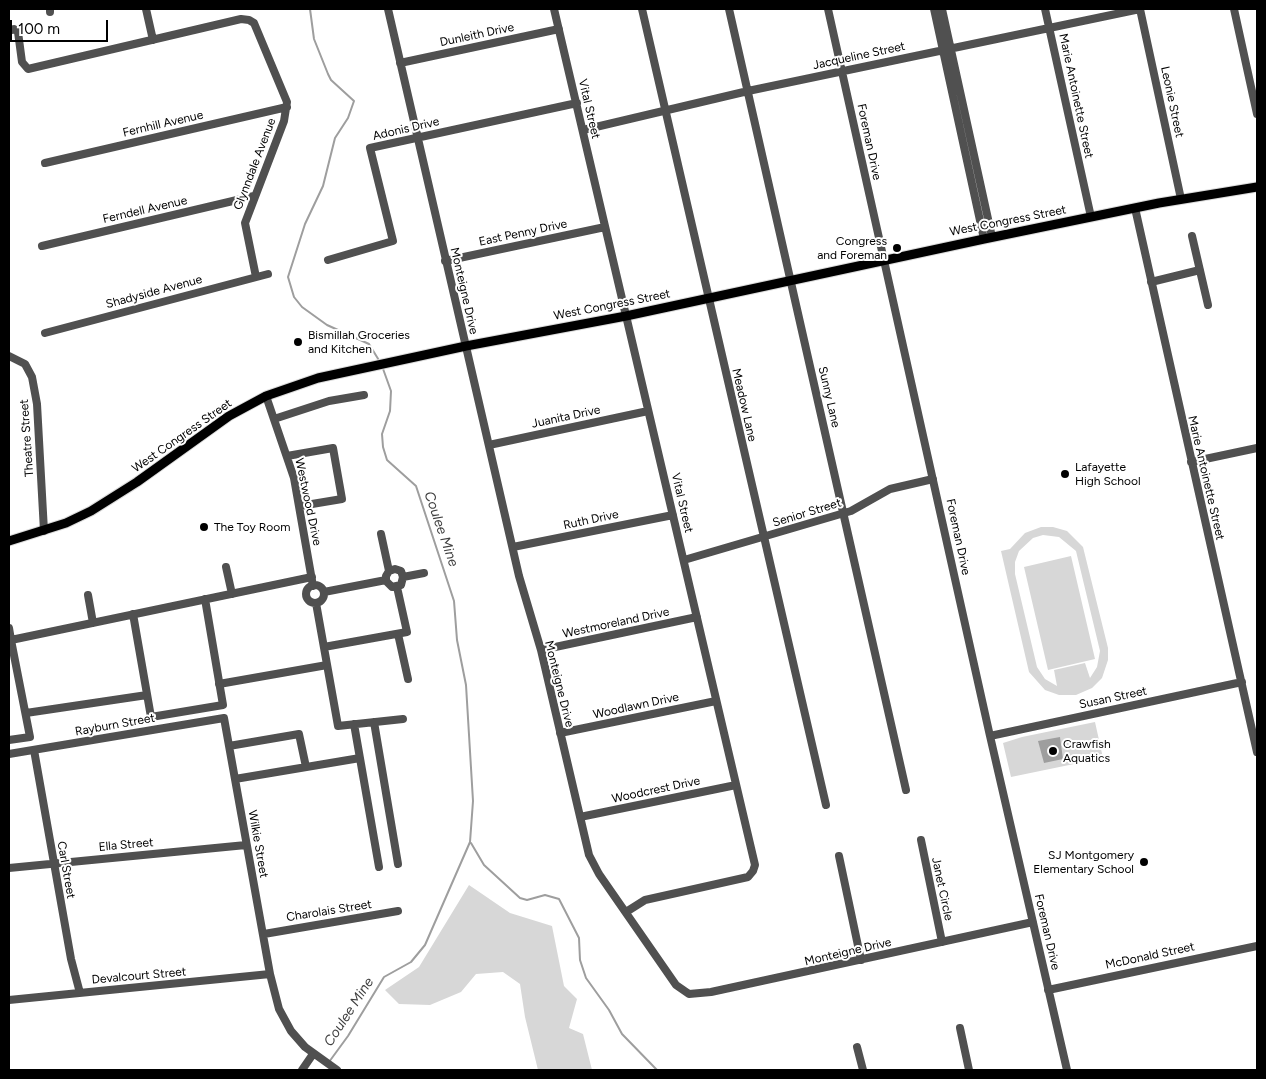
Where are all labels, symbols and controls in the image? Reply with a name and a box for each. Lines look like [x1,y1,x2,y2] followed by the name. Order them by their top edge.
[12,10,110,42] scale bar
[18,20,60,38] text: 100 m
[439,20,515,50] street label: Dunleith Drive
[1056,32,1096,160] street label: Marie Antoinette Street
[811,39,907,73] street label: Jacqueline Street
[1157,65,1187,139] street label: Leonie Street
[575,78,603,140] street label: Vital Street
[854,102,884,182] street label: Foreman Drive
[121,108,205,140] street label: Fernhill Avenue
[371,114,441,144] street label: Adonis Drive
[231,116,279,212] street label: Glynndale Avenue
[101,193,189,227] street label: Ferndell Avenue
[949,203,1067,239] street label: West Congress Street
[477,217,569,249] street label: East Penny Drive
[817,234,887,262] place label: Congress and Foreman
[891,242,903,254] marker: Congress and Foreman
[447,246,481,336] street label: Monteigne Drive
[104,272,204,312] street label: Shadyside Avenue
[553,287,671,323] street label: West Congress Street
[308,328,410,356] place label: Bismillah Groceries and Kitchen
[292,336,304,348] marker: Bismillah Groceries and Kitchen
[815,365,843,429] street label: Sunny Lane
[729,367,759,443] street label: Meadow Lane
[129,396,235,476] street label: West Congress Street
[17,399,37,477] street label: Theatre Street
[530,403,602,431] street label: Juanita Drive
[1185,414,1227,542] street label: Marie Antoinette Street
[292,457,324,547] street label: Westwood Drive
[1075,460,1141,488] place label: Lafayette High School
[1059,468,1071,480] marker: Lafayette High School
[668,472,696,534] street label: Vital Street
[420,489,462,569] water label: Coulee Mine
[771,496,843,530] street label: Senior Street
[943,497,973,577] street label: Foreman Drive
[562,507,620,533] street label: Ruth Drive
[214,520,290,534] place label: The Toy Room
[198,521,210,533] marker: The Toy Room
[561,605,671,641] street label: Westmoreland Drive
[541,639,577,729] street label: Monteigne Drive
[1078,684,1148,712] street label: Susan Street
[592,690,680,722] street label: Woodlawn Drive
[74,711,156,739] street label: Rayburn Street
[1063,737,1111,765] place label: Crawfish Aquatics
[1047,745,1059,757] marker: Crawfish Aquatics
[611,774,701,806] street label: Woodcrest Drive
[245,809,271,879] street label: Wilkie Street
[98,835,154,855] street label: Ella Street
[54,840,78,900] street label: Carl Street
[1033,848,1134,876] place label: SJ Montgomery Elementary School
[928,856,956,922] street label: Janet Circle
[1138,856,1150,868] marker: SJ Montgomery Elementary School
[1031,892,1063,972] street label: Foreman Drive
[285,897,373,925] street label: Charolais Street
[803,935,893,969] street label: Monteigne Drive
[1104,940,1196,972] street label: McDonald Street
[91,965,187,987] street label: Devalcourt Street
[321,975,377,1049] water label: Coulee Mine

